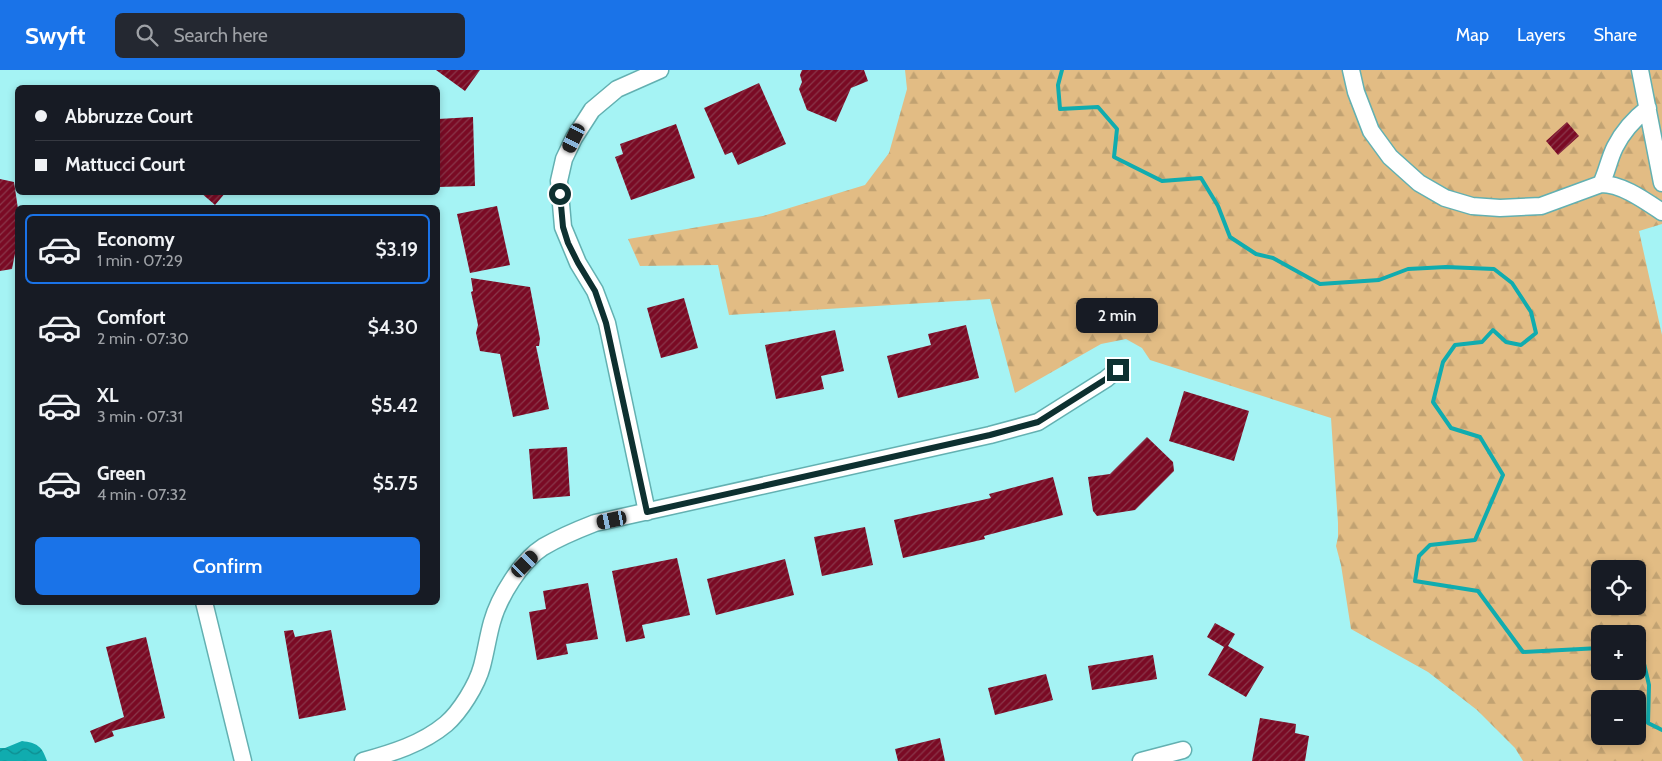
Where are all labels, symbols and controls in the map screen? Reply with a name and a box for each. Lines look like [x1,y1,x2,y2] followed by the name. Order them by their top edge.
[115,13,465,58] search box
[25,21,85,50] text: Swyft
[133,21,161,49] icon: search
[173,24,268,47] text: Search here
[1456,24,1489,46] text: Map
[1517,24,1566,46] text: Layers
[1594,24,1637,46] text: Share
[65,105,193,128] text: Abbruzze Court
[560,121,587,155] car
[65,153,185,176] text: Mattucci Court
[549,183,571,205] route start
[37,227,82,272] icon: car
[97,228,175,251] text: Economy
[375,238,418,261] text: $3.19
[97,251,183,270] text: 1 min · 07:29
[1077,298,1159,332] callout: 2 min
[37,305,82,350] icon: car
[97,306,166,329] text: Comfort
[1098,306,1136,325] text: 2 min
[368,316,418,339] text: $4.30
[97,329,189,348] text: 2 min · 07:30
[1107,359,1129,381] route end
[37,383,82,428] icon: car
[97,384,118,407] text: XL
[371,394,418,417] text: $5.42
[97,407,183,426] text: 3 min · 07:31
[37,461,82,506] icon: car
[97,462,146,485] text: Green
[373,472,418,495] text: $5.75
[97,485,187,504] text: 4 min · 07:32
[595,510,628,530] car
[35,537,420,595] button: Confirm
[509,548,540,580] car
[1591,560,1646,745] map controls
[1591,560,1646,615] button: locate
[1591,625,1646,680] button: +
[1591,690,1646,745] button: −

